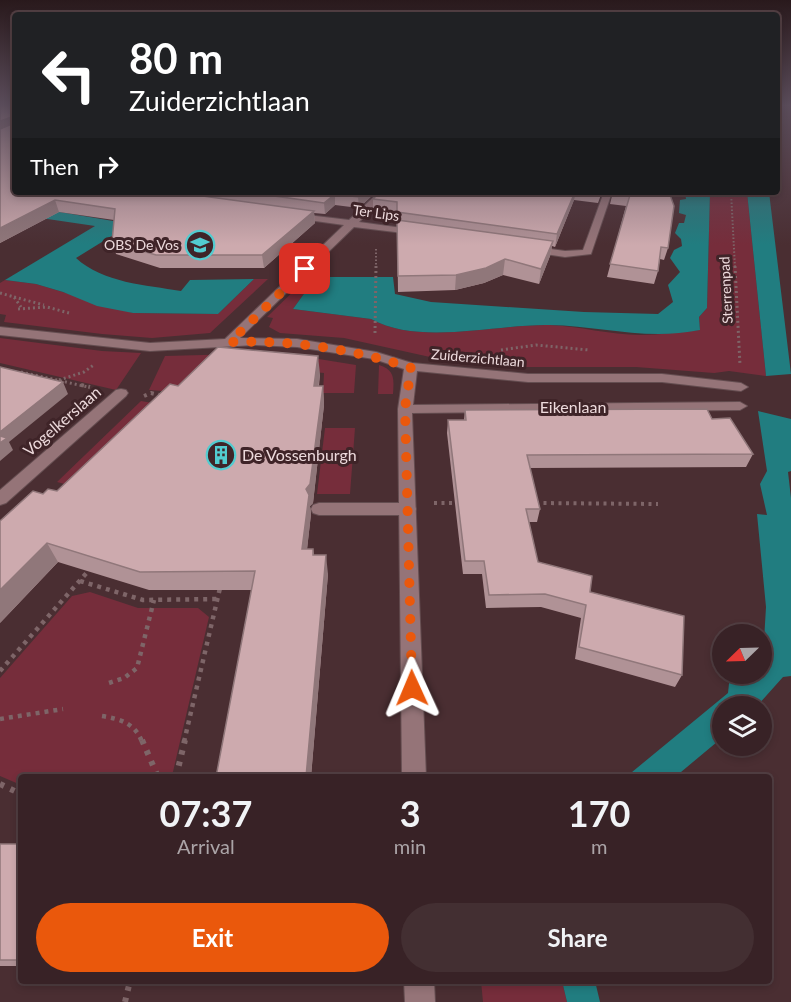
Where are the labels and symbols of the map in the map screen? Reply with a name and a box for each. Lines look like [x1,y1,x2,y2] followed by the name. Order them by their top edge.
[352,201,400,224] street label: Ter Lips
[184,229,216,261] school or university icon: OBS De Vos
[104,236,179,253] place label: OBS De Vos
[279,243,330,294] pin
[715,256,736,324] street label: Sterrenpad
[431,345,525,370] street label: Zuiderzichtlaan
[19,382,104,459] street label: Vogelkerslaan
[540,397,606,416] street label: Eikenlaan
[205,439,237,471] building icon: De Vossenburgh
[242,445,357,464] place label: De Vossenburgh
[712,624,772,684] north arrow
[380,656,444,720] position arrow

